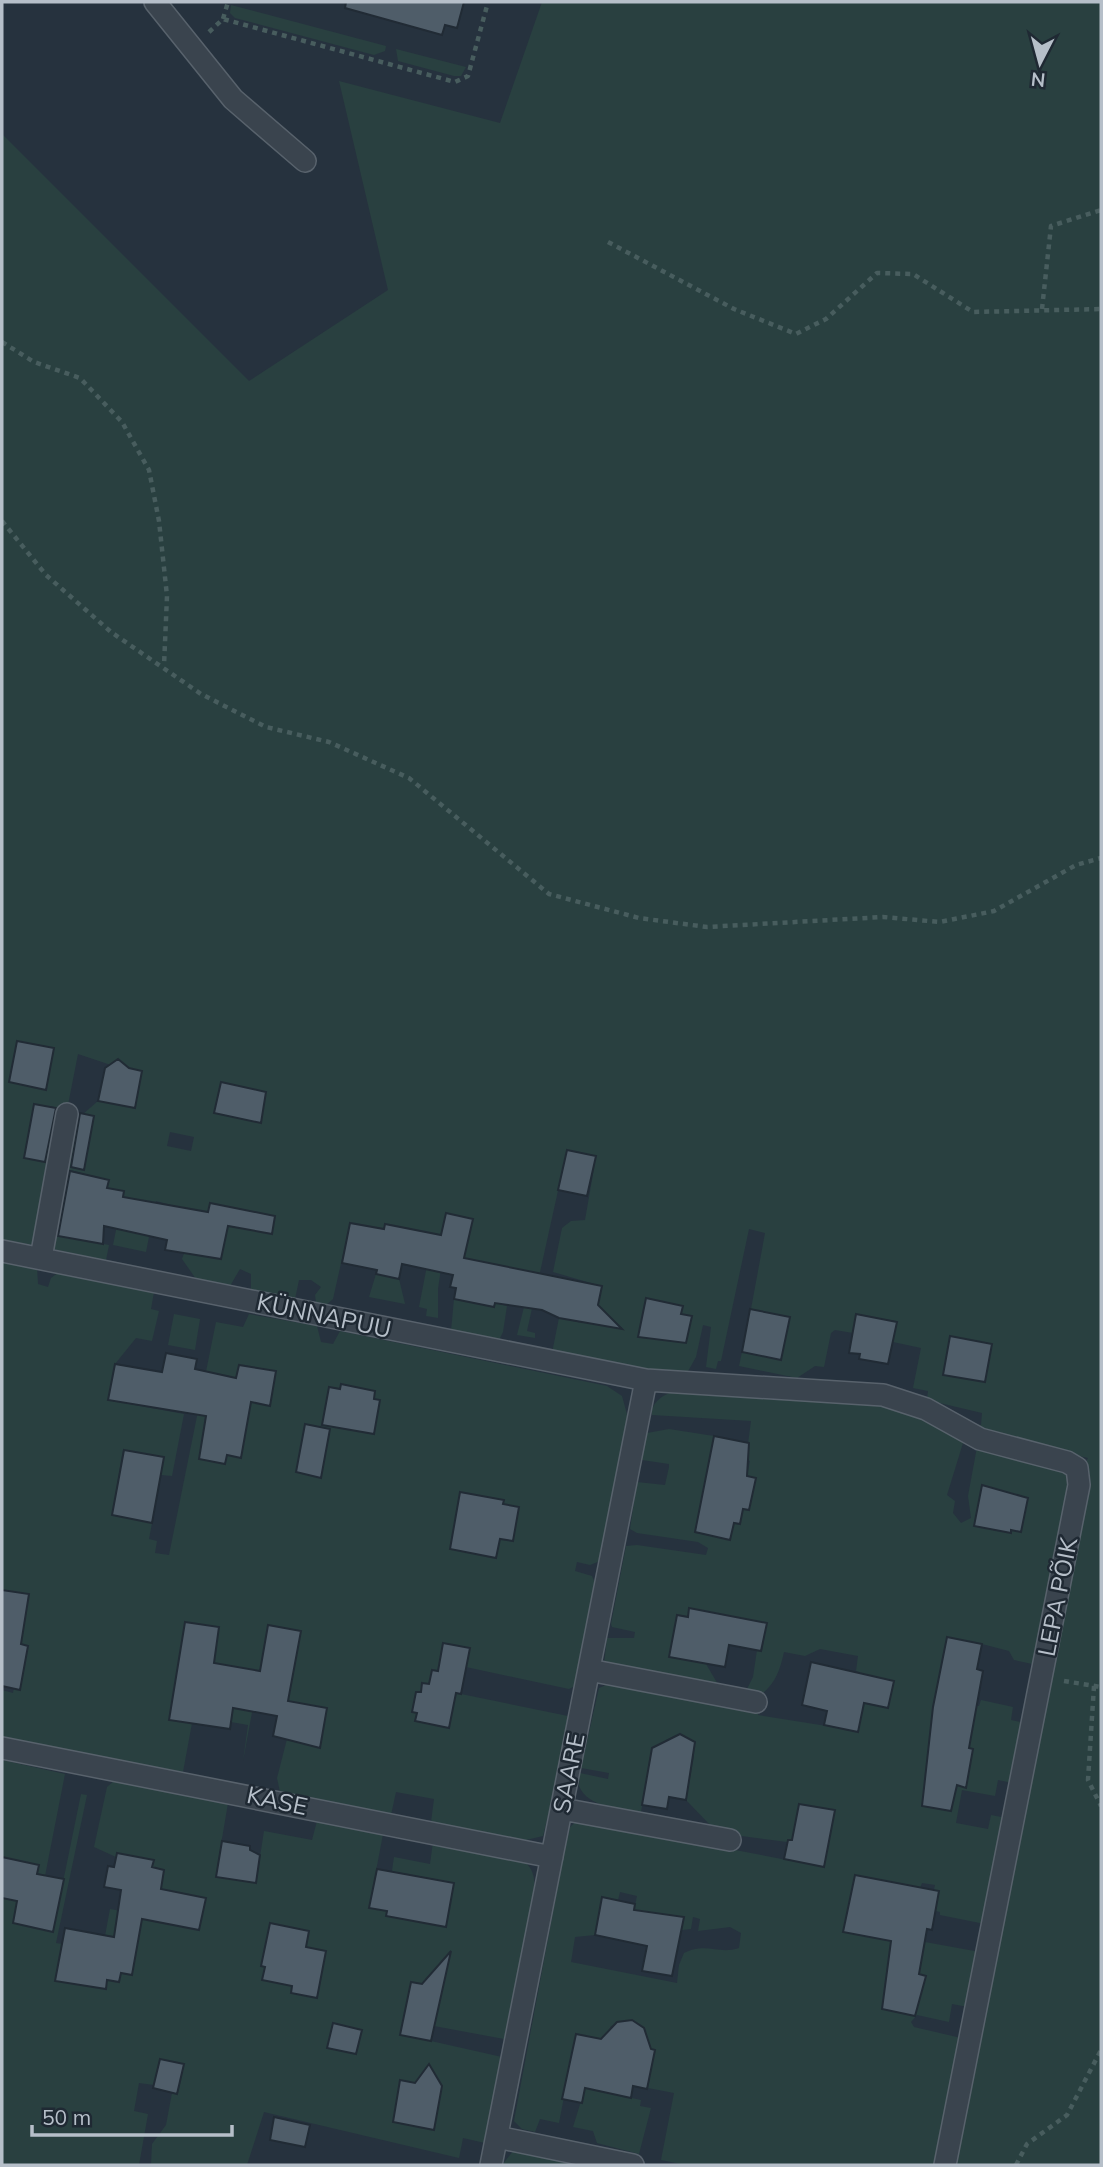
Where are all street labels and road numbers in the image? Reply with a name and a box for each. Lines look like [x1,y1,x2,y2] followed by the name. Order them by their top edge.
[254,1286,394,1344] street label: KÜNNAPUU
[1031,1534,1083,1659] street label: LEPA PÕIK
[546,1730,590,1815] street label: SAARE
[244,1779,310,1821] street label: KASE

